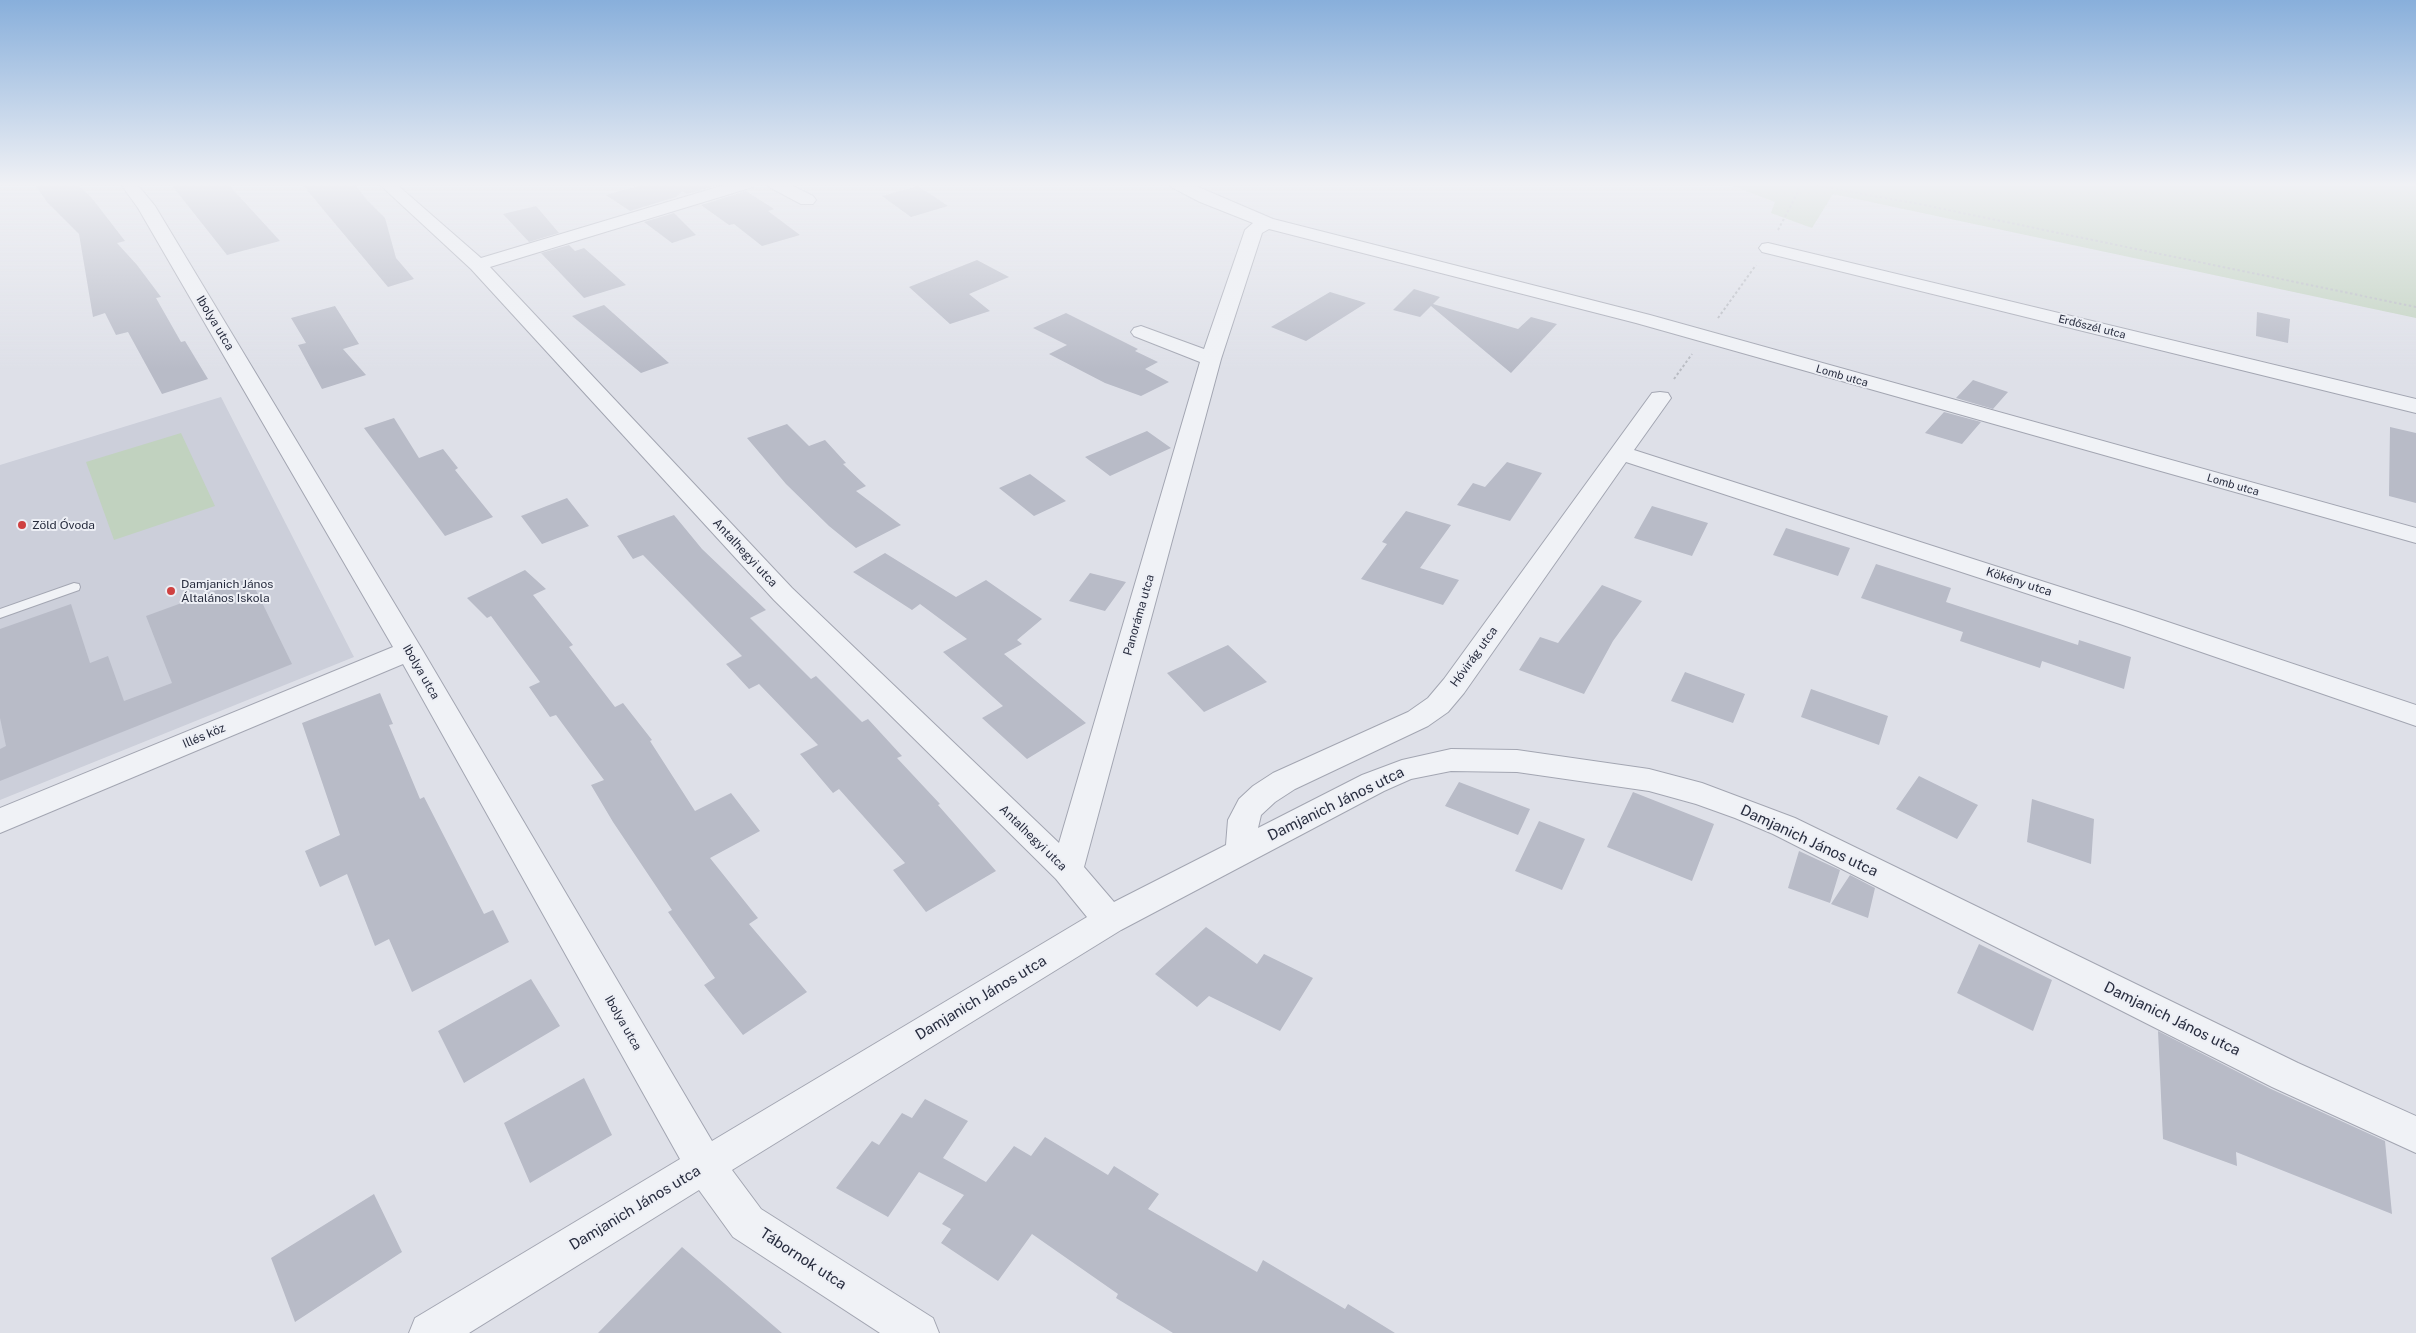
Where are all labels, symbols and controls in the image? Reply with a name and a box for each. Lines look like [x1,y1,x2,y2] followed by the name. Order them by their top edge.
[193,293,237,353] street label: Ibolya utca
[2057,312,2127,342] street label: Erdőszél utca
[1814,362,1870,390] street label: Lomb utca
[2205,471,2261,499] street label: Lomb utca
[710,516,780,590] street label: Antalhegyi utca
[32,518,95,532] place label: Zöld Óvoda
[16,519,28,531] marker: Zöld Óvoda
[1984,565,2054,599] street label: Kökény utca
[1121,573,1157,657] street label: Panoráma utca
[181,577,273,605] place label: Damjanich János Általános Iskola
[165,585,177,597] marker: Damjanich János Általános Iskola
[1447,624,1501,690] street label: Hóvirág utca
[399,642,443,702] street label: Ibolya utca
[181,721,227,751] street label: Illés köz
[1265,763,1407,845] street label: Damjanich János utca
[1737,801,1881,881] street label: Damjanich János utca
[996,802,1070,874] street label: Antalhegyi utca
[912,952,1050,1044] street label: Damjanich János utca
[2101,978,2243,1060] street label: Damjanich János utca
[601,993,645,1053] street label: Ibolya utca
[566,1162,704,1254] street label: Damjanich János utca
[756,1224,850,1294] street label: Tábornok utca

